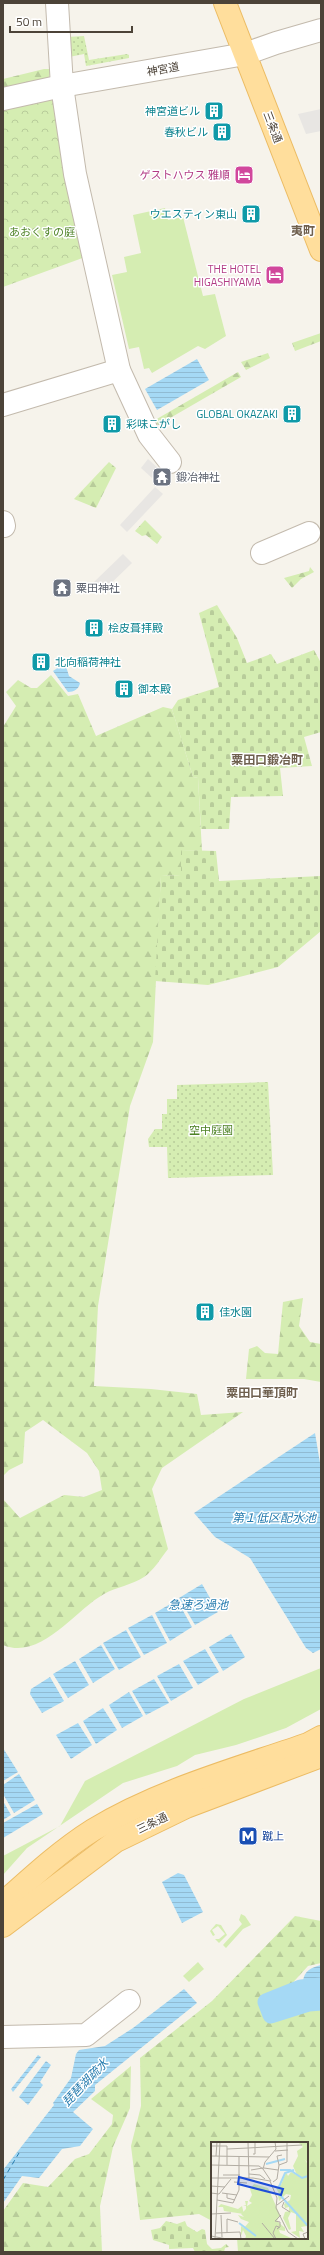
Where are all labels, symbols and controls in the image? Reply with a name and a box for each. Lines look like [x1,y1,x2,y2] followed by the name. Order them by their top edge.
[10,8,132,34] scale bar
[16,12,42,31] text: 50 m
[145,58,181,80] street label: 神宮道
[203,100,225,122] building icon: 神宮道ビル
[145,103,200,119] place label: 神宮道ビル
[260,109,286,145] street label: 三条通
[211,121,233,143] building icon: 春秋ビル
[164,124,208,140] place label: 春秋ビル
[233,164,255,186] hotel icon: ゲストハウス 雅順
[140,167,230,183] place label: ゲストハウス 雅順
[240,203,262,225] building icon: ウエスティン東山
[150,206,237,222] place label: ウエスティン東山
[291,221,315,240] district label: 夷町
[9,224,75,240] park label: あおくすの庭
[194,261,262,290] place label: THE HOTEL HIGASHIYAMA
[264,264,286,286] hotel icon: THE HOTEL HIGASHIYAMA
[281,403,303,425] building icon: GLOBAL OKAZAKI
[197,406,278,422] place label: GLOBAL OKAZAKI
[101,413,123,435] building icon: 彩味こがし
[126,416,181,432] place label: 彩味こがし
[151,466,173,488] temple icon: 鍛冶神社
[176,469,220,485] place label: 鍛冶神社
[51,577,73,599] temple icon: 粟田神社
[76,580,120,596] place label: 粟田神社
[83,617,105,639] building icon: 桧皮葺拝殿
[108,620,163,636] place label: 桧皮葺拝殿
[30,651,52,673] building icon: 北向稲荷神社
[55,654,121,670] place label: 北向稲荷神社
[113,678,135,700] building icon: 御本殿
[137,681,171,697] place label: 御本殿
[231,750,303,769] district label: 粟田口鍛冶町
[189,1122,233,1138] park label: 空中庭園
[194,1301,216,1323] building icon: 佳水園
[219,1304,252,1320] place label: 佳水園
[226,1383,298,1402] district label: 粟田口華頂町
[232,1508,317,1527] water label: 第１低区配水池
[168,1595,229,1614] water label: 急速ろ過池
[134,1809,170,1837] street label: 三条通
[237,1825,259,1847] metro station icon: 蹴上
[262,1828,284,1844] place label: 蹴上
[57,2052,114,2110] water label: 琵琶湖疏水
[211,2142,308,2239] inset map

